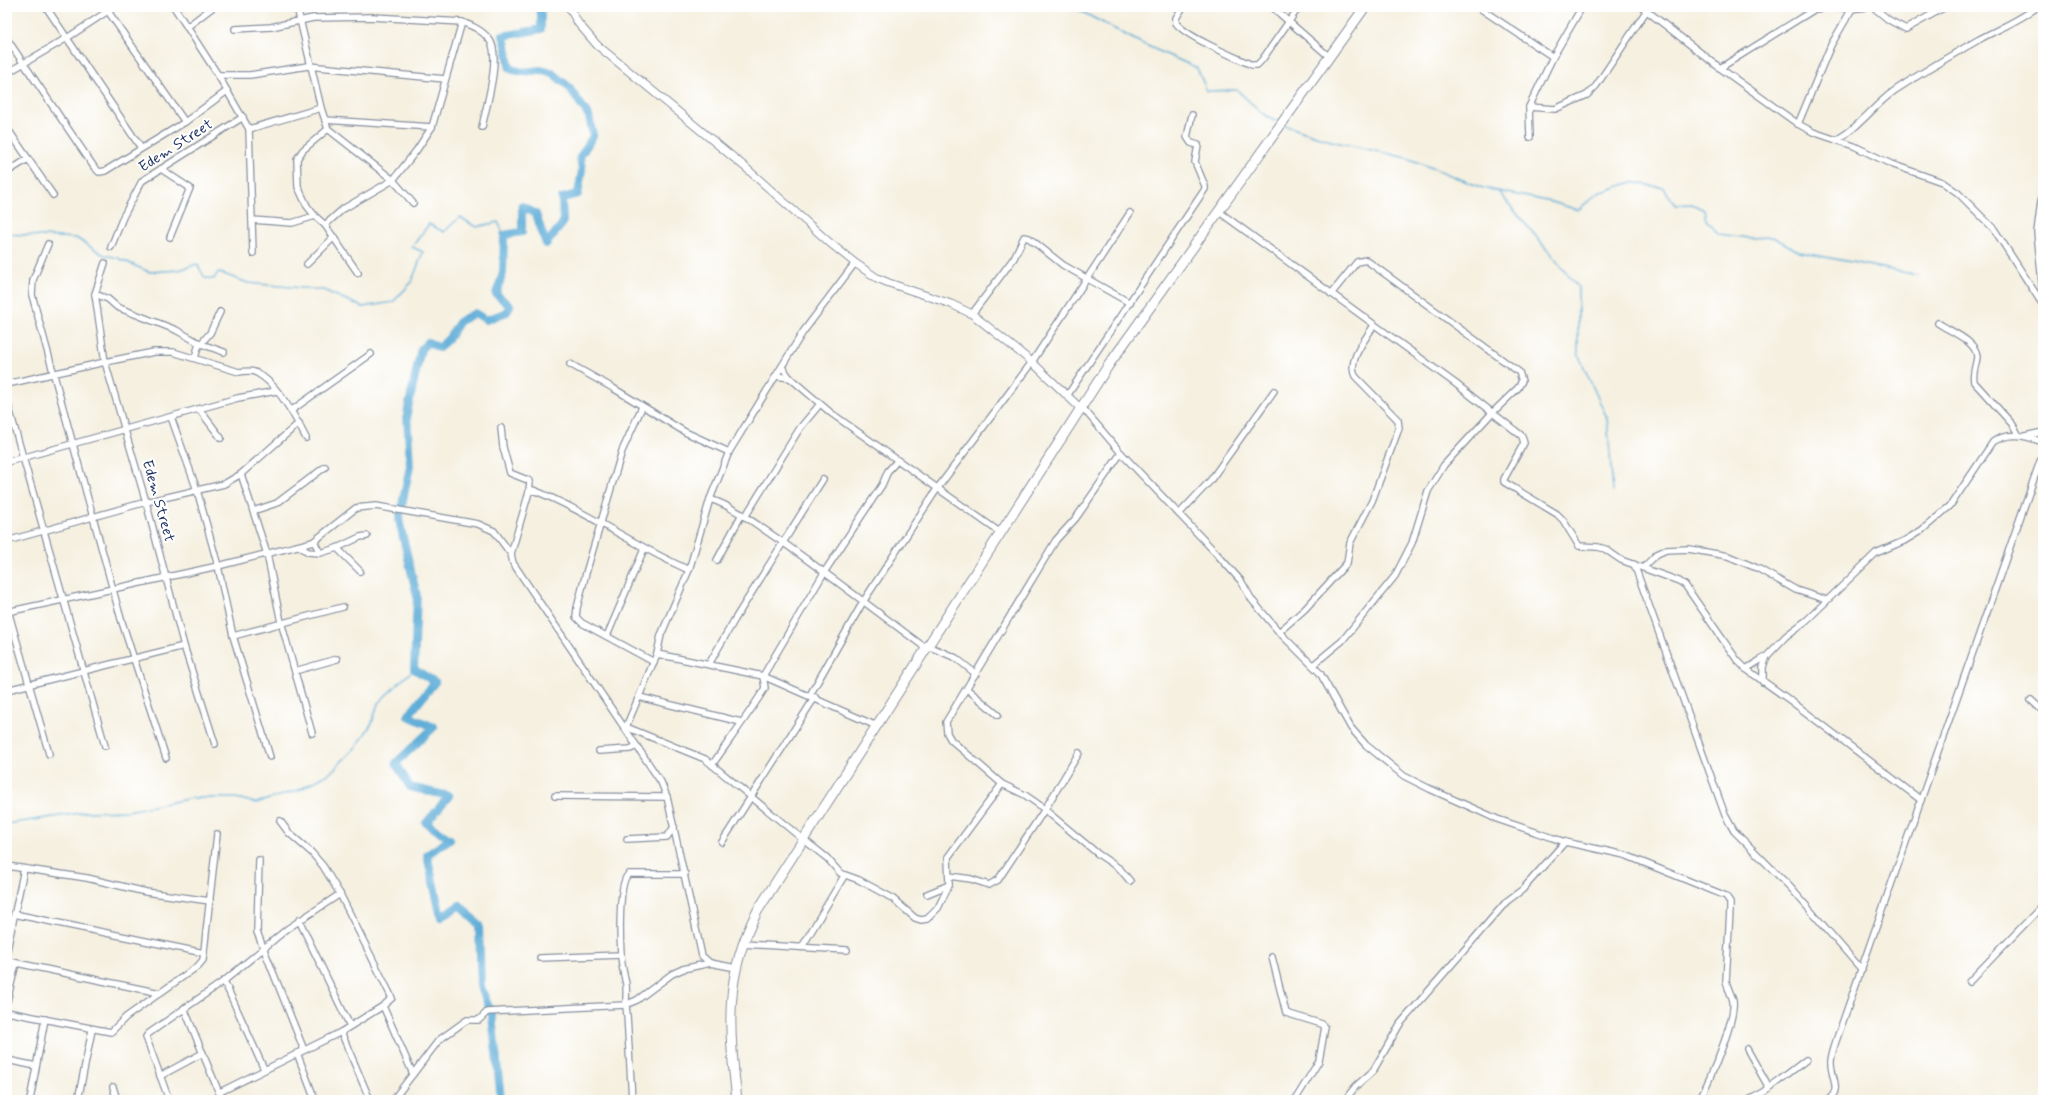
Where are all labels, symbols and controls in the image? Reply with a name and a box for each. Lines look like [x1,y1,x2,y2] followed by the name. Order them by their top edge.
[135,115,217,177] street label: Edem Street
[137,458,179,544] street label: Edem Street

